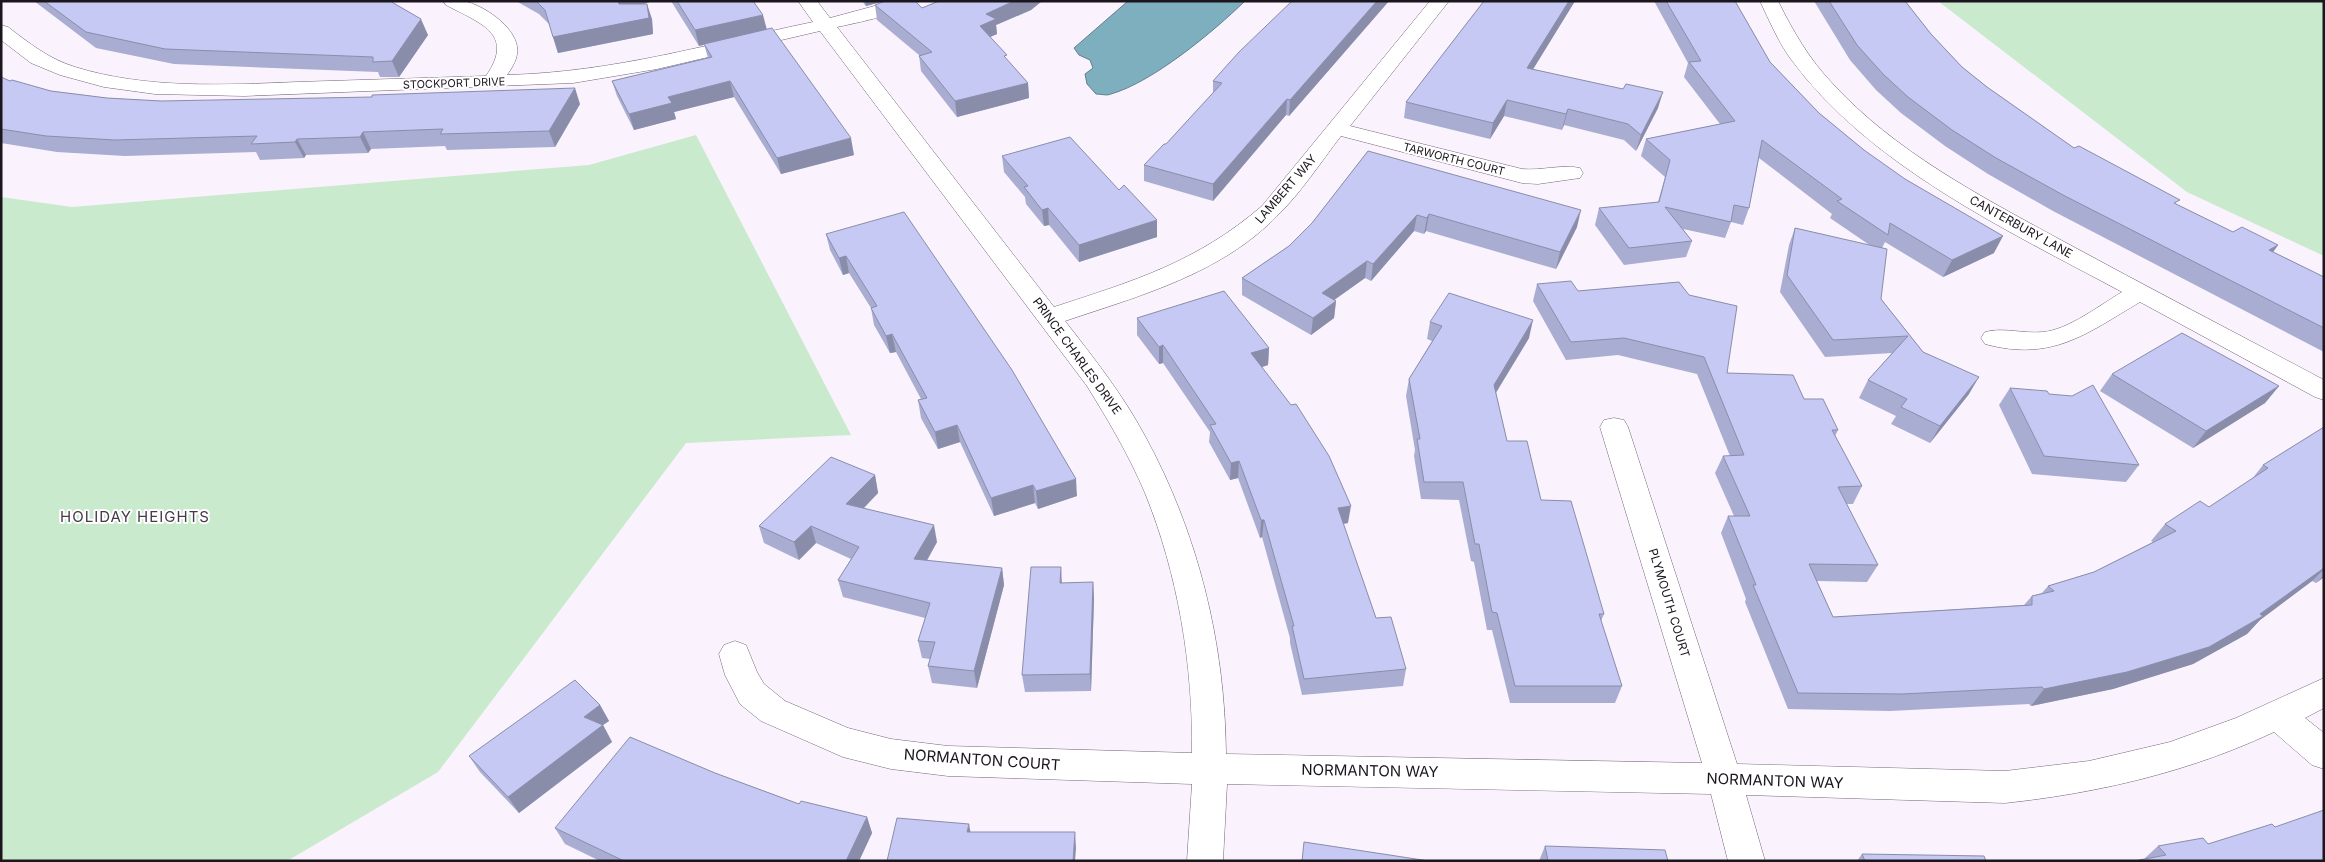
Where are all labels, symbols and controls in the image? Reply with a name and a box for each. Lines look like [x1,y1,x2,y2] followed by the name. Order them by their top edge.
[403,74,505,92] street label: STOCKPORT DRIVE
[1402,140,1506,178] street label: TARWORTH COURT
[1252,151,1320,226] street label: LAMBERT WAY
[1967,192,2075,261] street label: CANTERBURY LANE
[1030,294,1125,417] street label: PRINCE CHARLES DRIVE
[60,507,210,526] district label: HOLIDAY HEIGHTS
[1646,546,1693,660] street label: PLYMOUTH COURT
[903,745,1061,774] street label: NORMANTON COURT
[1301,760,1439,781] street label: NORMANTON WAY
[1706,769,1844,792] street label: NORMANTON WAY

